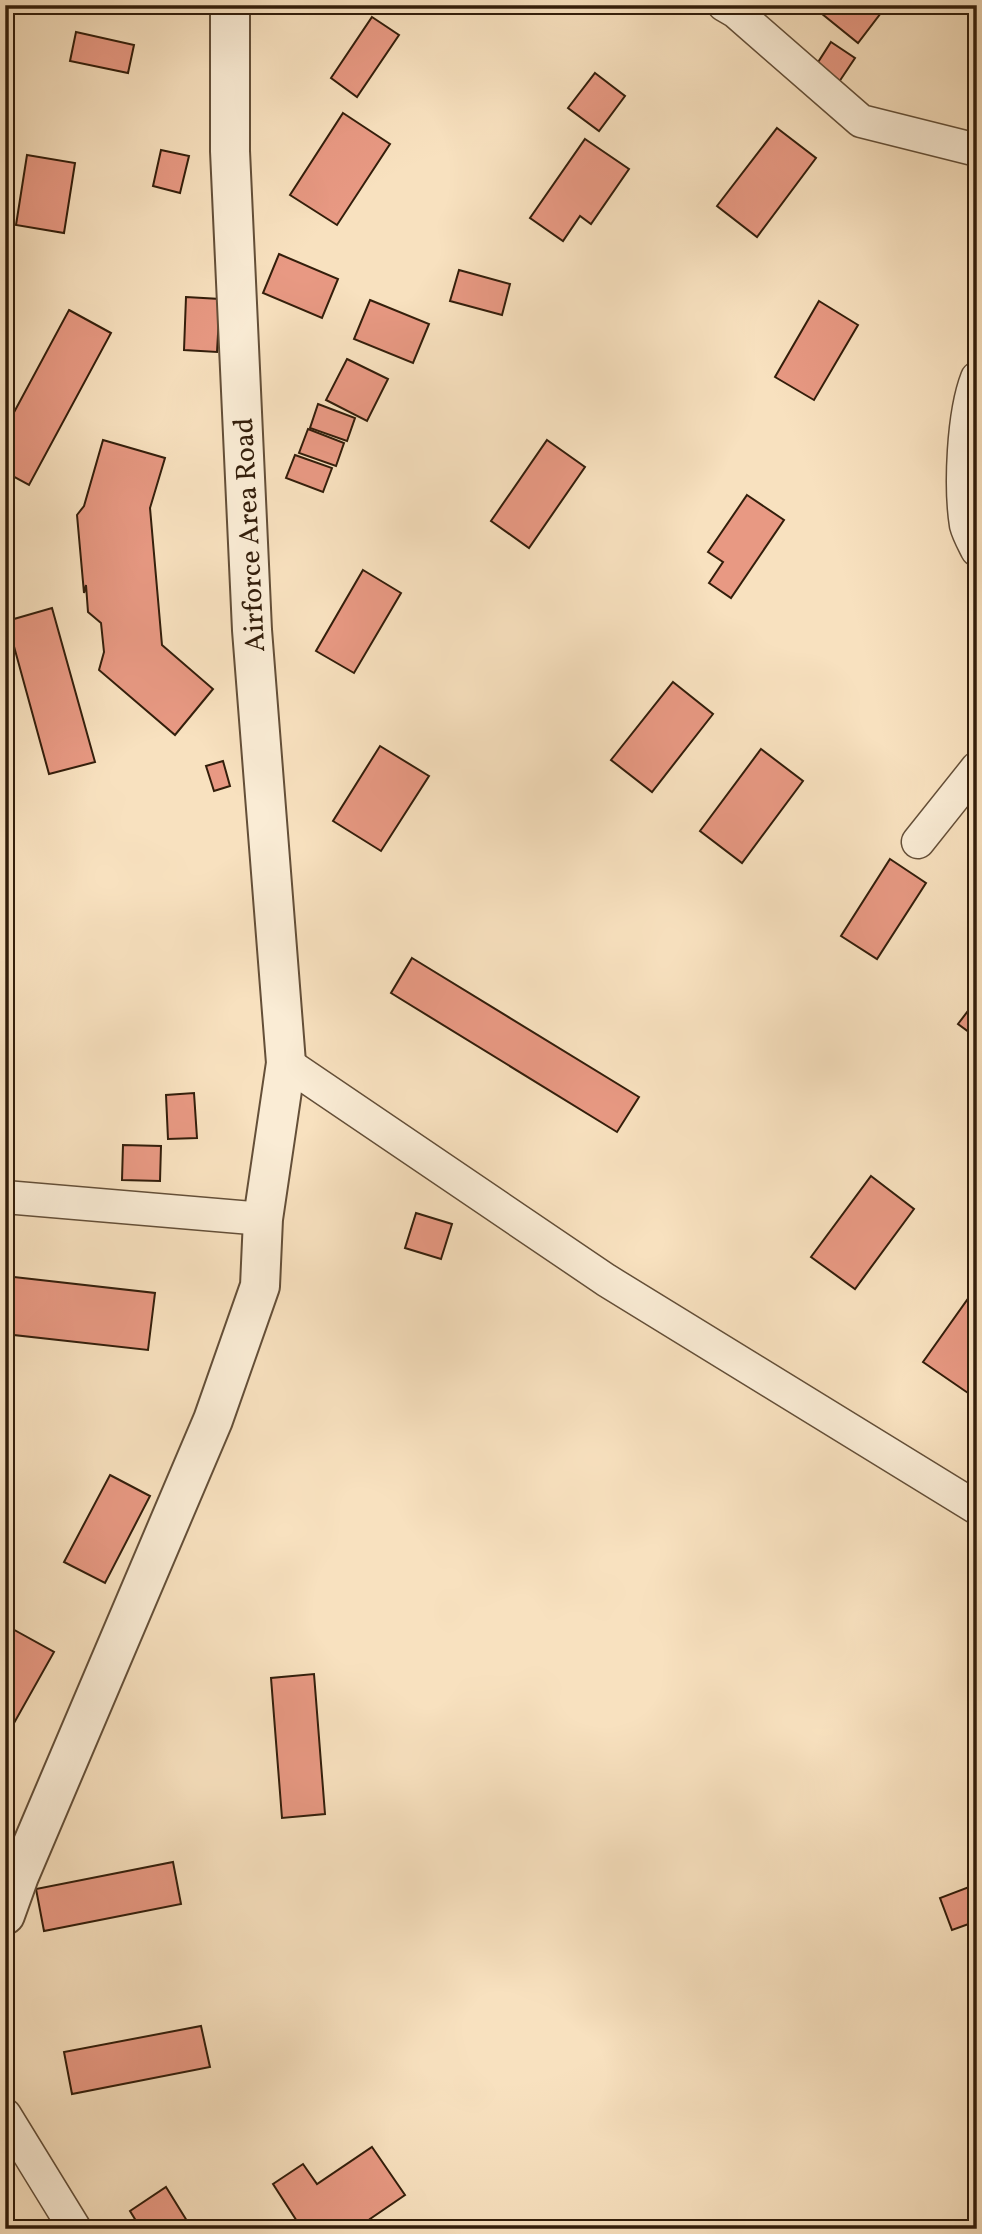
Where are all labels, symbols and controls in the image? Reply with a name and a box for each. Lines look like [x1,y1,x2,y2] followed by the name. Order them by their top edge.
[225,417,276,653] street label: Airforce Area Road

